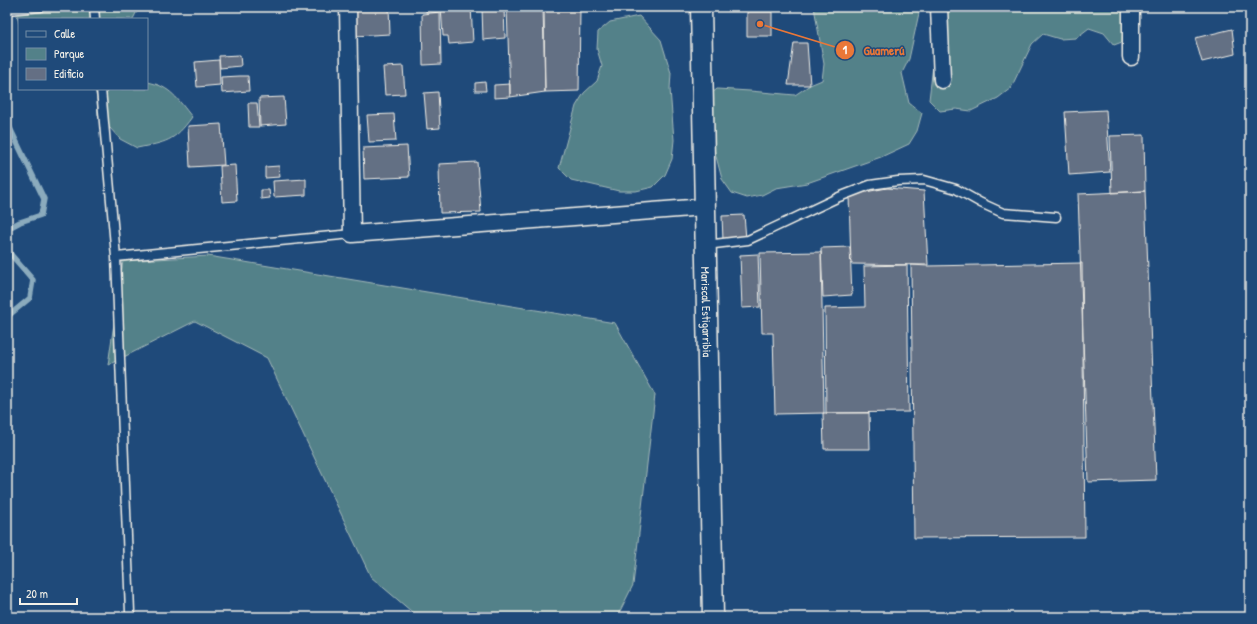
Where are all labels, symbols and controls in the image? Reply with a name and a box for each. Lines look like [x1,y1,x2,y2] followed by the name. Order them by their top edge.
[18,18,148,90] legend
[54,25,75,42] text: Calle
[835,38,912,63] callout: Guamerú
[843,41,848,58] text: 1
[864,41,905,59] text: Guamerú
[54,45,84,62] text: Parque
[54,65,84,82] text: Edificio
[698,267,716,358] street label: Mariscal Estigarribia
[20,580,77,606] scale bar
[26,585,48,602] text: 20 m

